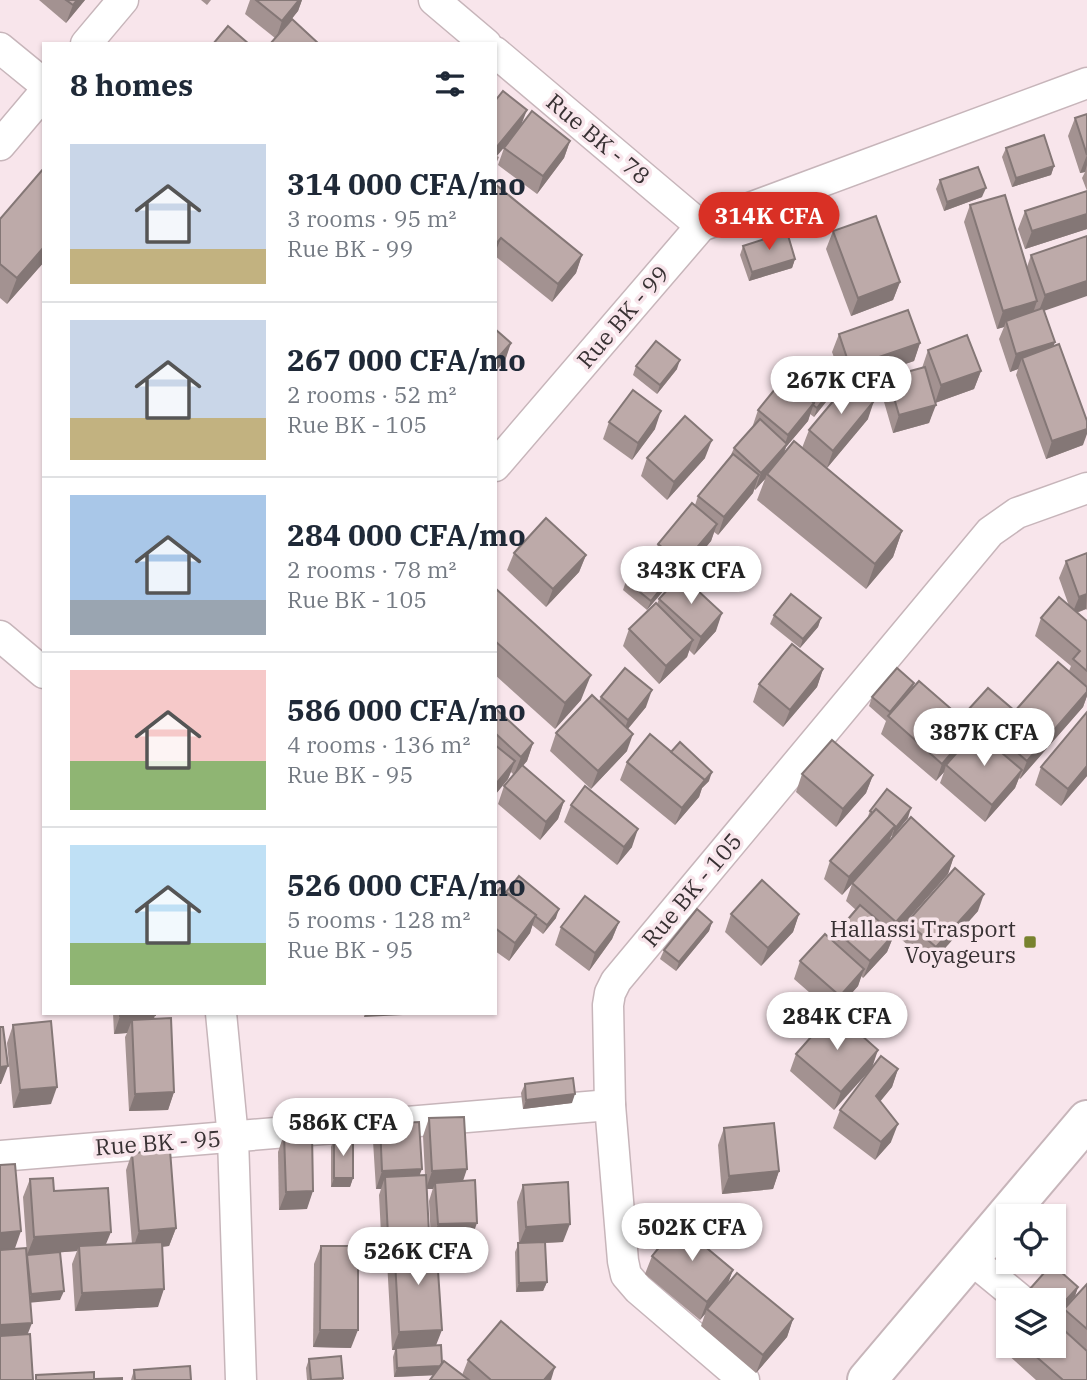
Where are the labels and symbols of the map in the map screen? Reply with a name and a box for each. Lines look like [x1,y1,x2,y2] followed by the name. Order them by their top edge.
[541,86,657,190] street label: Rue BK - 78
[697,192,841,252] pin: 314K CFA
[570,259,675,374] street label: Rue BK - 99
[769,356,913,416] pin: 267K CFA
[619,546,763,606] pin: 343K CFA
[912,708,1056,768] pin: 387K CFA
[635,826,748,953] street label: Rue BK - 105
[830,913,1016,969] place label: Hallassi Trasport Voyageurs
[1022,934,1038,950] marker: Hallassi Trasport Voyageurs
[765,992,909,1052] pin: 284K CFA
[271,1098,415,1158] pin: 586K CFA
[94,1123,222,1161] street label: Rue BK - 95
[620,1204,764,1263] pin: 502K CFA
[346,1228,490,1287] pin: 526K CFA

